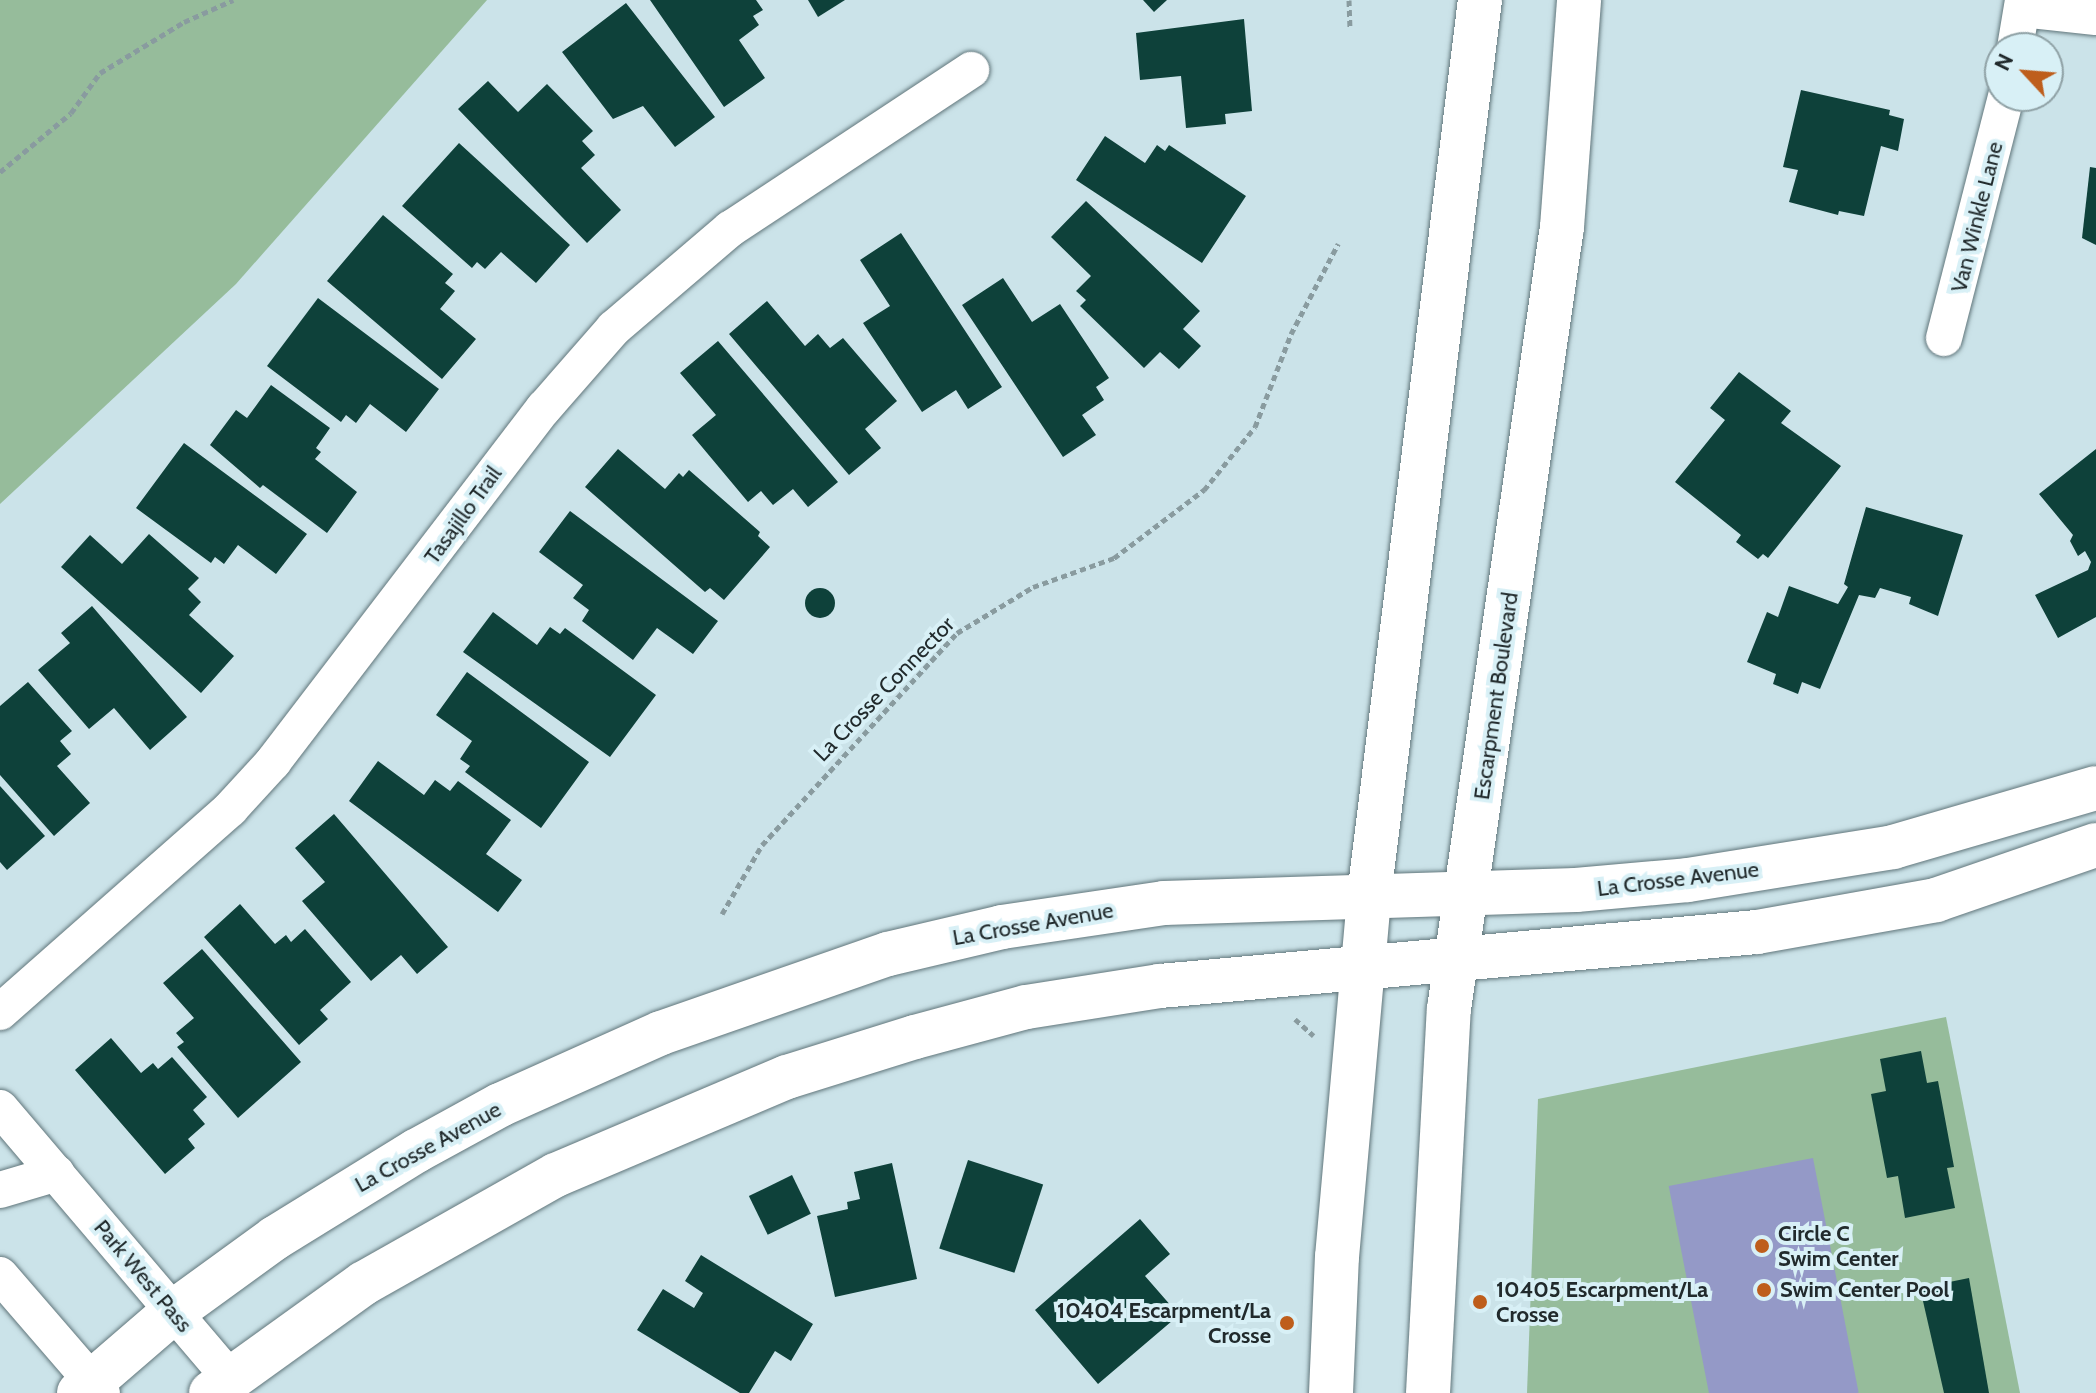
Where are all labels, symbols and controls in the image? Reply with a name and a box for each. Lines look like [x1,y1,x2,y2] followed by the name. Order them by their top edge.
[1984,32,2064,112] north arrow
[1988,49,2019,75] text: N
[1946,139,2008,295] street label: Van Winkle Lane
[419,461,507,569] street label: Tasajillo Trail
[1468,591,1524,801] street label: Escarpment Boulevard
[808,611,960,767] street label: La Crosse Connector
[1596,856,1760,902] street label: La Crosse Avenue
[951,897,1115,951] street label: La Crosse Avenue
[350,1096,506,1198] street label: La Crosse Avenue
[88,1215,198,1337] street label: Park West Pass
[1778,1220,1899,1272] place label: Circle C Swim Center
[1753,1237,1771,1255] marker: Circle C Swim Center
[1496,1276,1708,1328] place label: 10405 Escarpment/La Crosse
[1780,1277,1949,1303] place label: Swim Center Pool
[1755,1281,1773,1299] marker: Swim Center Pool
[1471,1293,1489,1311] marker: 10405 Escarpment/La Crosse
[1057,1297,1271,1348] place label: 10404 Escarpment/La Crosse
[1278,1314,1296,1332] marker: 10404 Escarpment/La Crosse

